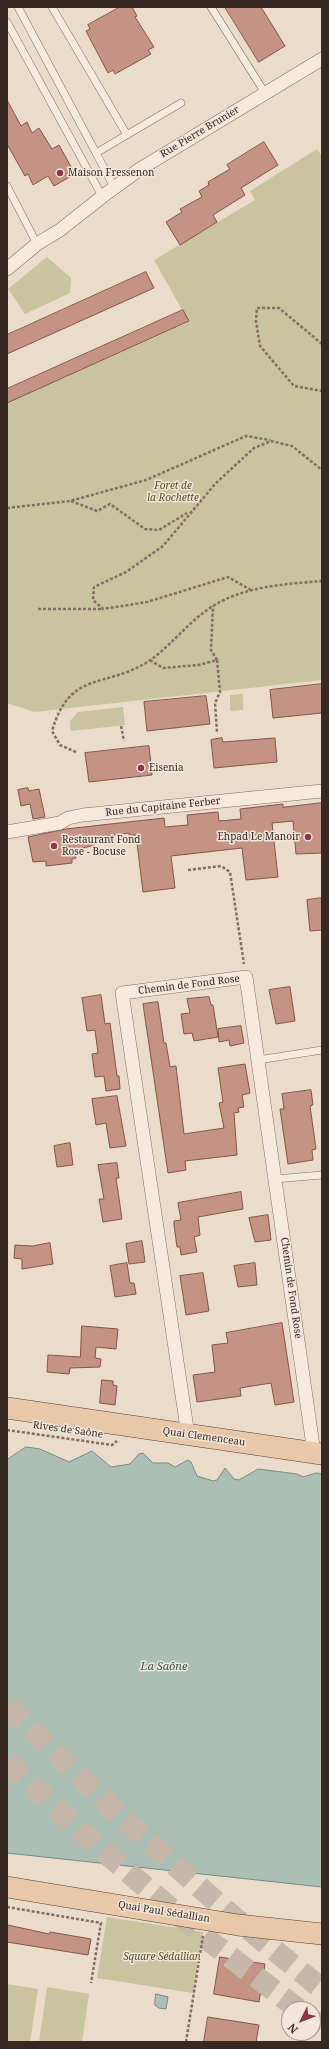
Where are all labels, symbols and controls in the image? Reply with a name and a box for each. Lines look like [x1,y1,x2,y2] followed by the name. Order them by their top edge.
[158,104,242,160] street label: Rue Pierre Brunier
[68,167,155,179] place label: Maison Fressenon
[55,168,65,178] marker: Maison Fressenon
[147,480,199,504] park label: Foret de la Rochette
[149,762,184,774] place label: Eisenia
[136,763,146,773] marker: Eisenia
[105,795,221,819] street label: Rue du Capitaine Ferber
[218,831,300,843] place label: Ehpad Le Manoir
[303,832,313,842] marker: Ehpad Le Manoir
[62,834,140,858] place label: Restaurant Fond Rose - Bocuse
[49,841,59,851] marker: Restaurant Fond Rose - Bocuse
[138,973,240,997] street label: Chemin de Fond Rose
[278,1237,304,1339] street label: Chemin de Fond Rose
[32,1419,104,1441] street label: Rives de Saône
[162,1425,246,1449] street label: Quai Clemenceau
[141,1660,187,1674] water label: La Saône
[117,1899,211,1925] street label: Quai Paul Sédallian
[123,1951,201,1963] park label: Square Sédallian
[281,2001,321,2041] north arrow
[284,2021,301,2037] text: N

